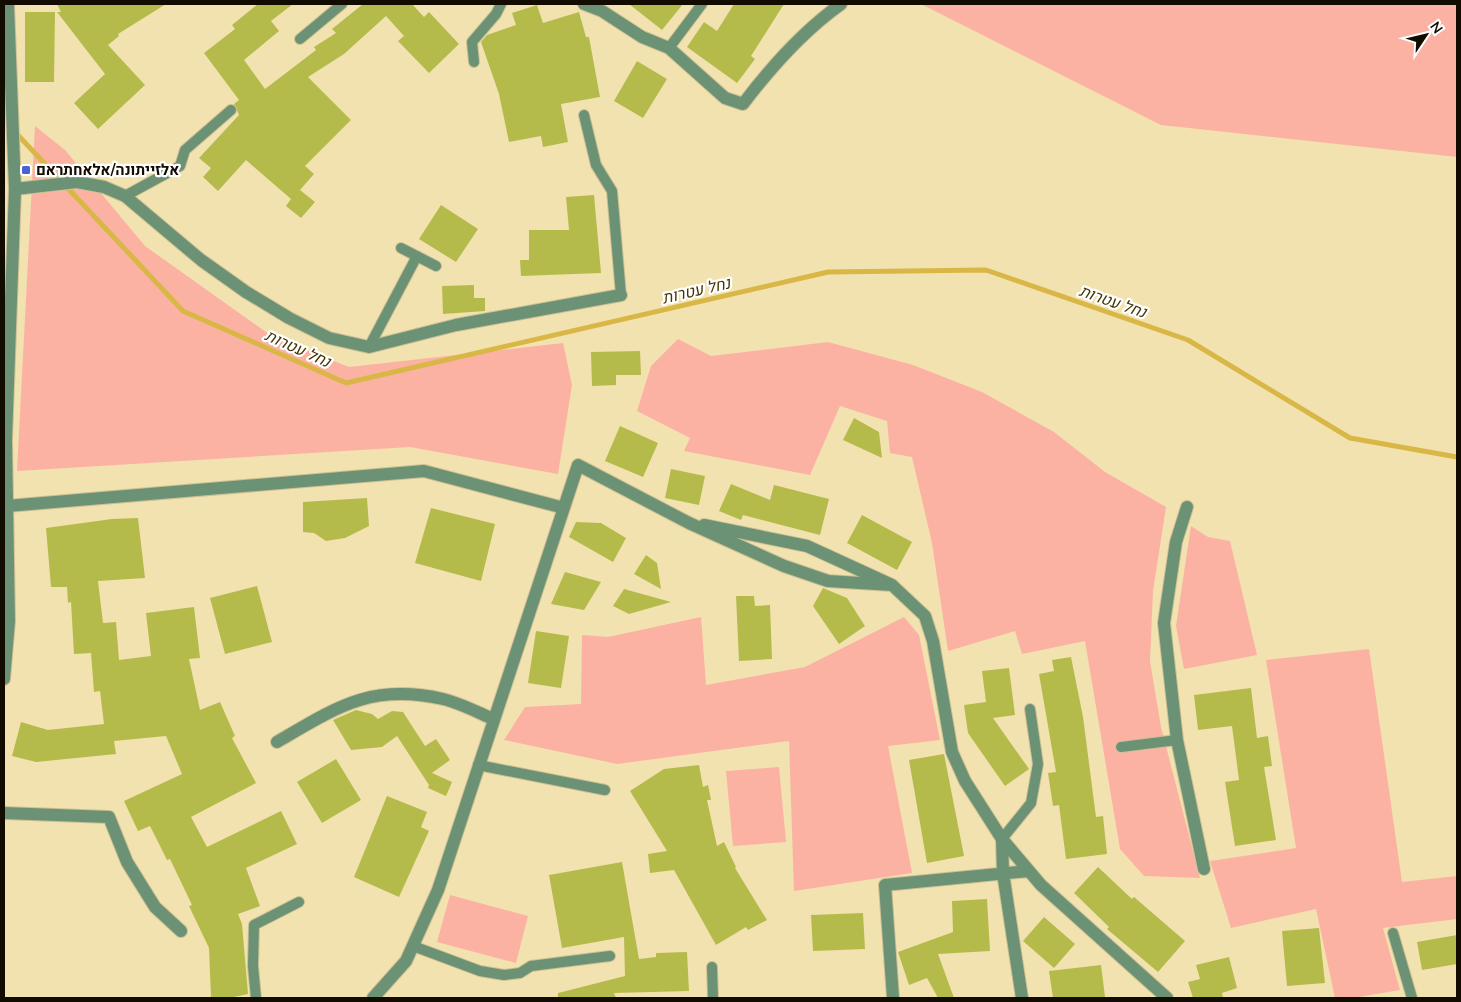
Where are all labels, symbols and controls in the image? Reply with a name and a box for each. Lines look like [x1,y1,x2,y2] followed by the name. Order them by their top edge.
[1401,10,1451,60] north arrow
[1425,18,1447,38] text: N
[36,160,179,180] place label: אלזייתונה/אלאחתראם
[20,164,32,176] marker: אלזייתונה/אלאחתראם
[660,272,734,310] water label: נחל עטרות
[1076,280,1150,324] water label: נחל עטרות
[261,325,335,374] water label: נחל עטרות

